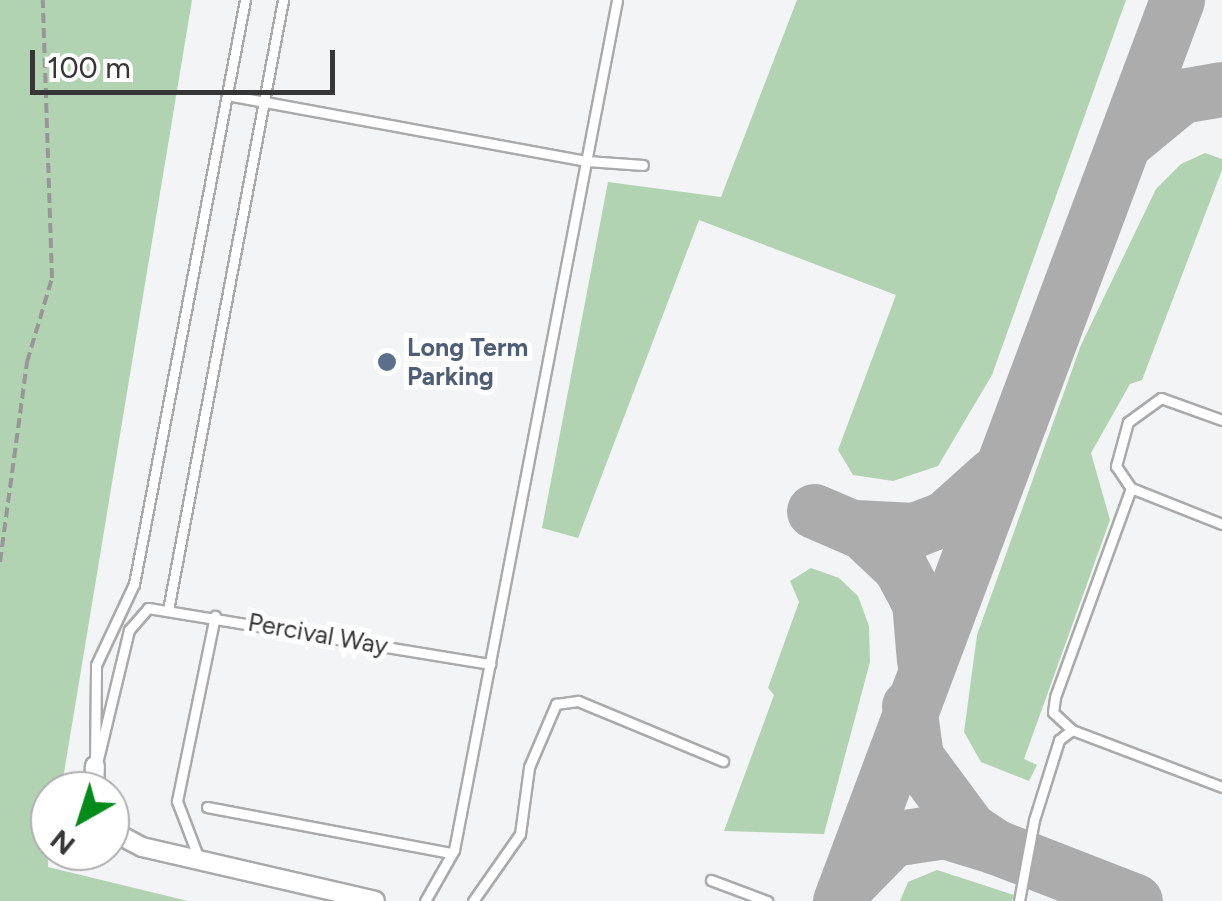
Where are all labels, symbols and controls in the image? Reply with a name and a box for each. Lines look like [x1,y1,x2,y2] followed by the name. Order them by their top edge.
[35,30,340,92] scale bar
[47,49,131,86] text: 100 m
[407,333,528,392] place label: Long Term Parking
[376,351,398,373] marker: Long Term Parking
[246,607,390,661] street label: Percival Way
[30,771,130,871] north arrow
[43,823,81,863] text: N

